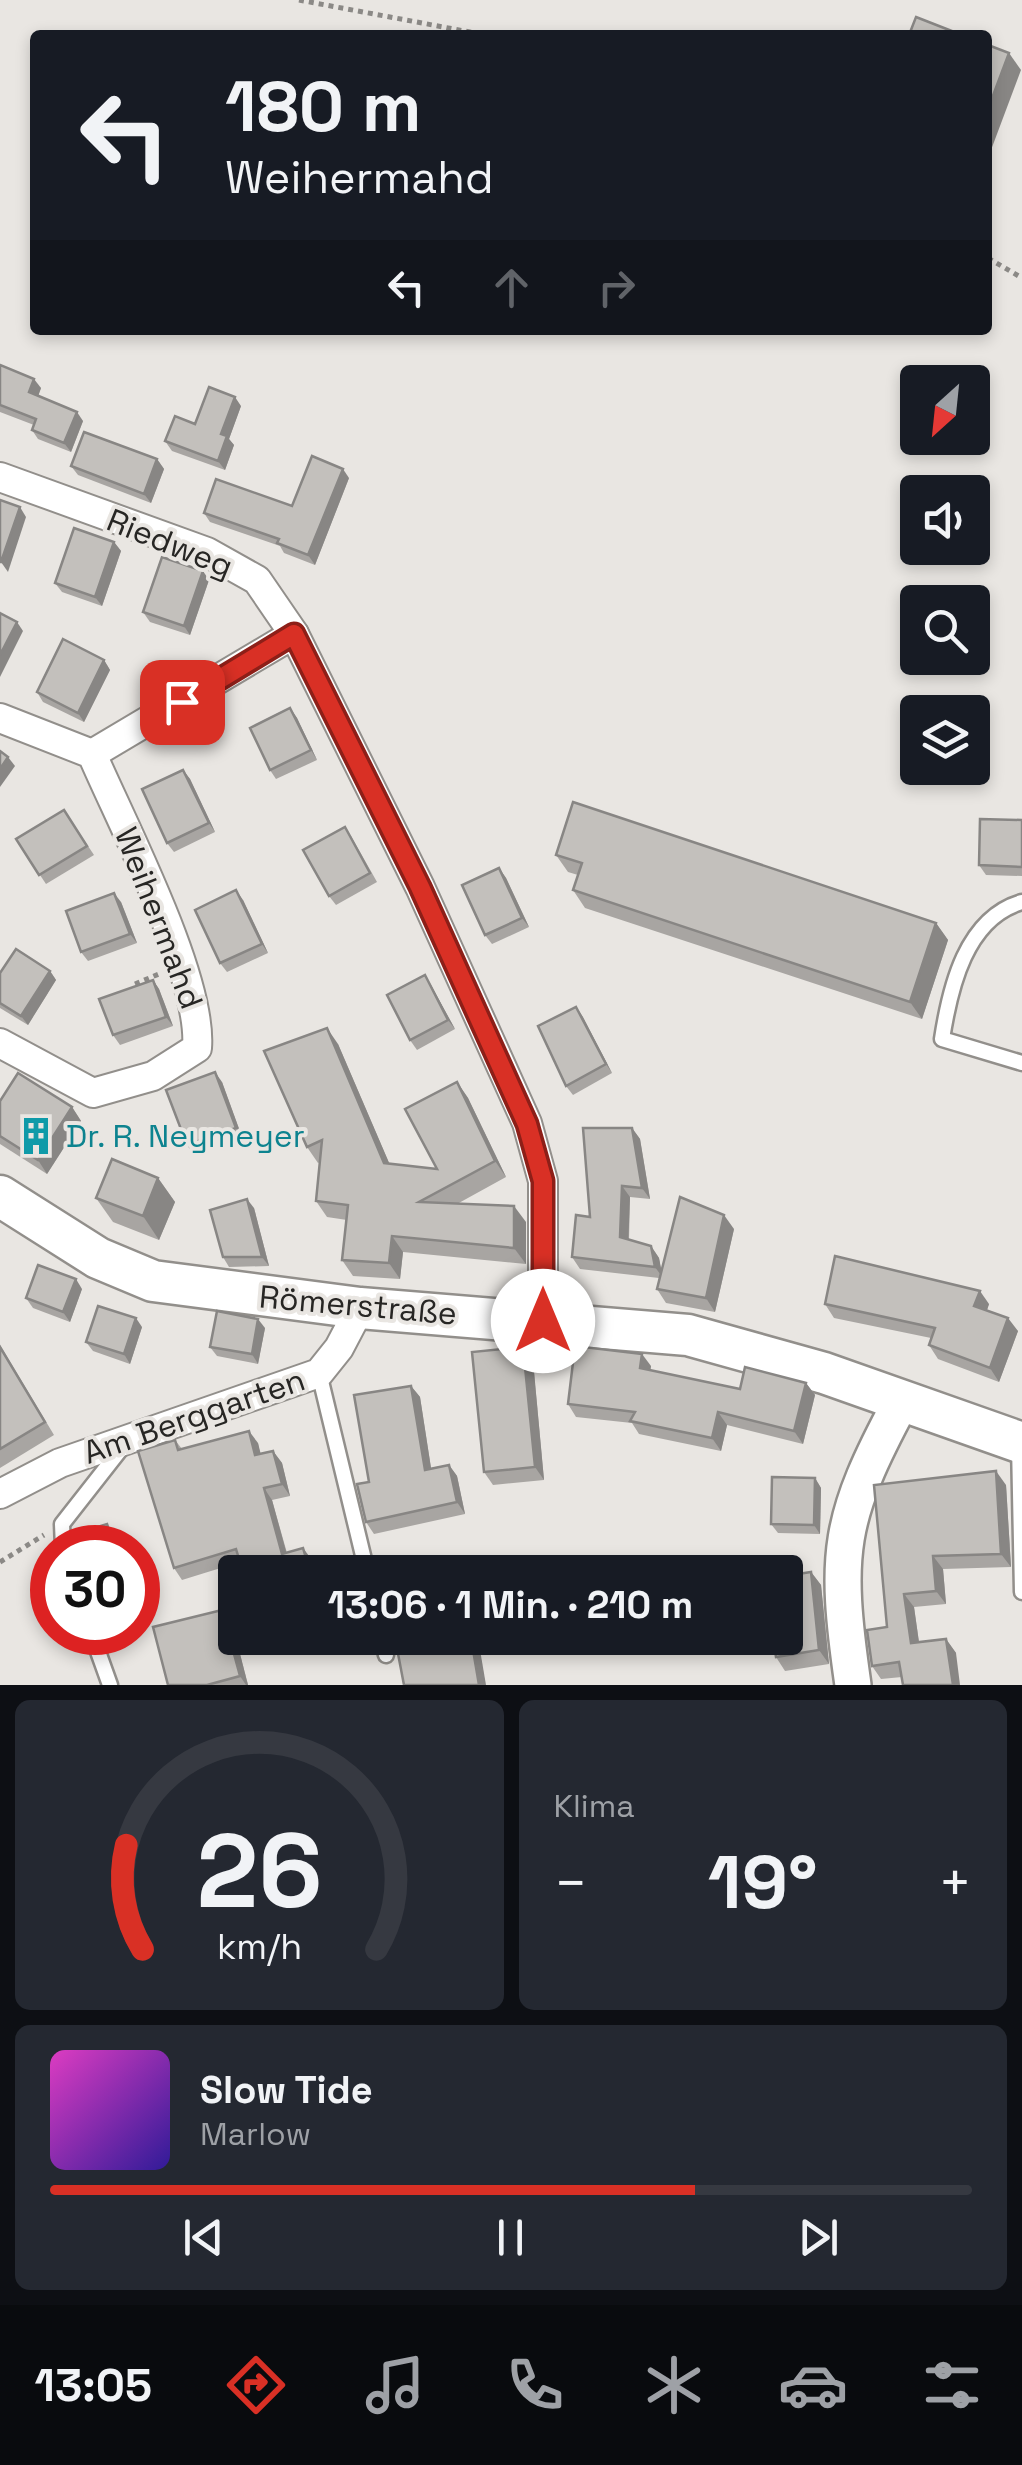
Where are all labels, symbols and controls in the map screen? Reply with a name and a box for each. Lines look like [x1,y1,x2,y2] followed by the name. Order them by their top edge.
[225,62,422,151] text: 180 m
[60,70,190,200] icon: left
[225,149,494,206] text: Weihermahd
[379,260,434,315] icon: left
[484,260,539,315] icon: ahead
[589,260,644,315] icon: right
[900,365,990,455] north arrow
[900,365,990,785] map controls
[900,475,990,565] button: sound
[101,500,239,586] street label: Riedweg
[900,585,990,675] button: search
[140,660,225,745] pin
[155,675,210,730] icon: arrive
[900,695,990,785] button: layers
[106,822,212,1014] street label: Weihermahd
[15,1115,57,1157] building icon: Dr. R. Neymeyer
[66,1116,305,1156] place label: Dr. R. Neymeyer
[491,1269,595,1373] position arrow
[257,1276,459,1334] street label: Römerstraße
[78,1359,310,1473] street label: Am Berggarten
[30,1525,160,1655] speed limit sign: 30
[328,1581,693,1629] text: 13:06 · 1 Min. · 210 m
[554,1786,635,1826] text: Klima
[196,1805,322,1937] text: 26
[708,1834,818,1930] text: 19°
[554,1848,588,1918] text: −
[938,1848,972,1918] text: +
[217,1924,302,1969] text: km/h
[200,2066,373,2114] text: Slow Tide
[200,2114,311,2154] text: Marlow
[176,2210,231,2265] icon: previous
[483,2210,538,2265] icon: pause
[791,2210,846,2265] icon: next
[221,2350,291,2420] icon: directions
[360,2350,430,2420] icon: music
[500,2350,570,2420] icon: phone
[639,2350,709,2420] icon: climate
[778,2350,848,2420] icon: car
[917,2350,987,2420] icon: filters
[35,2357,152,2414] text: 13:05

